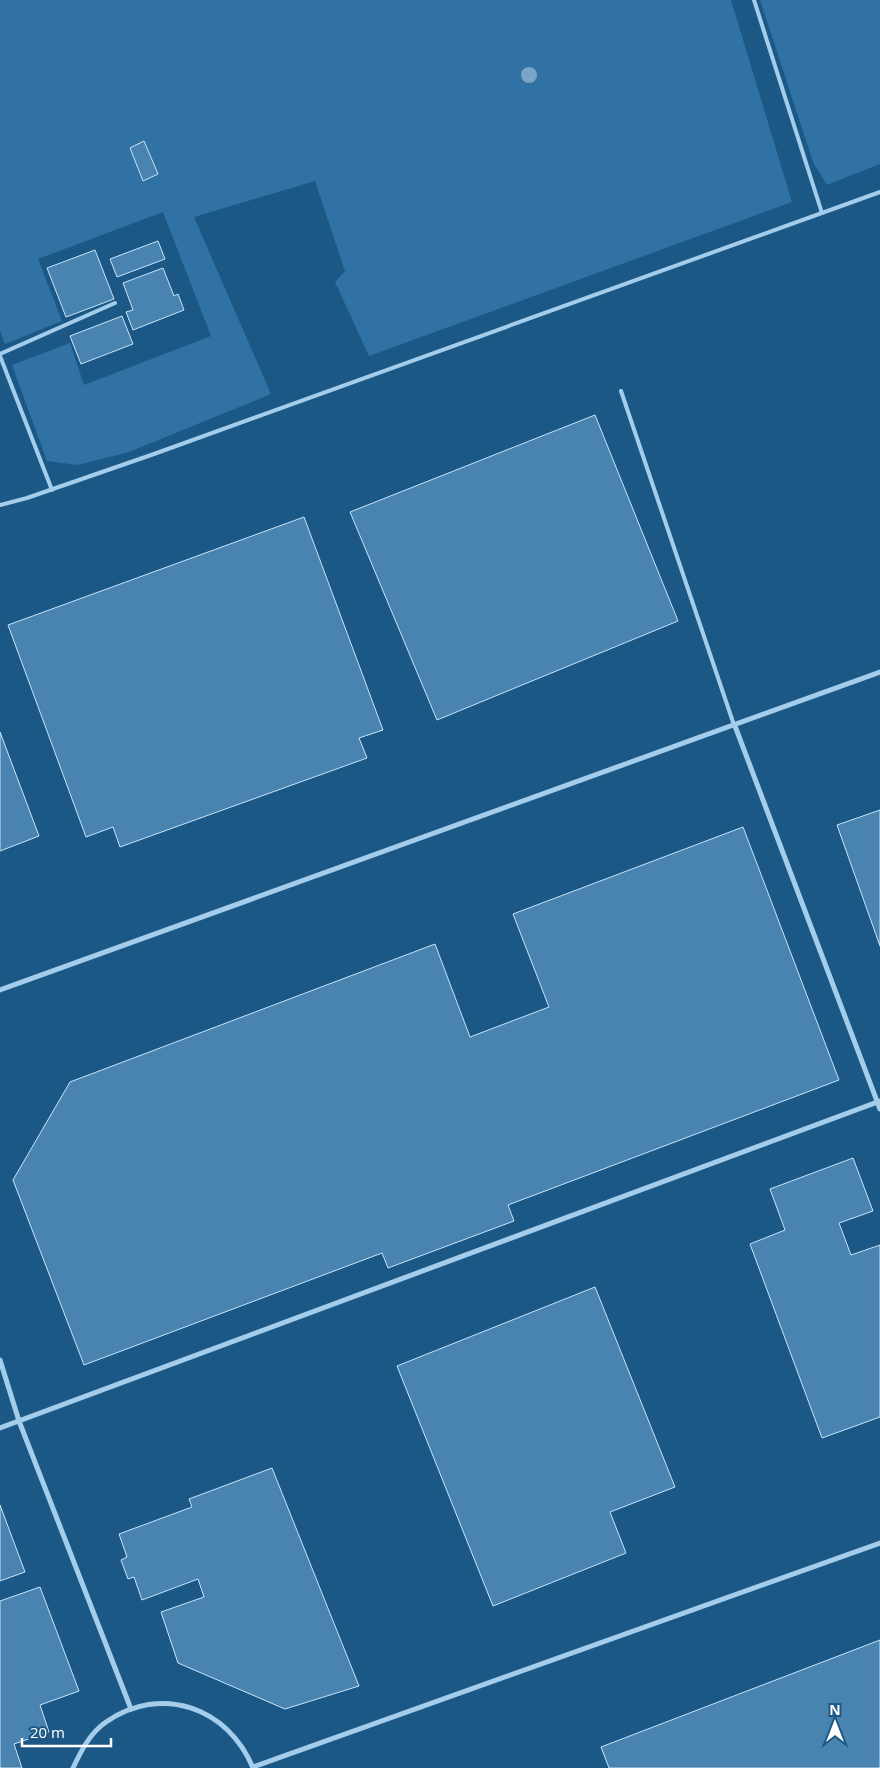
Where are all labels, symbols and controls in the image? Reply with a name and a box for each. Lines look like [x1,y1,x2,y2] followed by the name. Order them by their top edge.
[810,1698,860,1748] north arrow
[829,1700,841,1719] text: N
[22,1716,111,1748] scale bar
[30,1722,65,1742] text: 20 m

